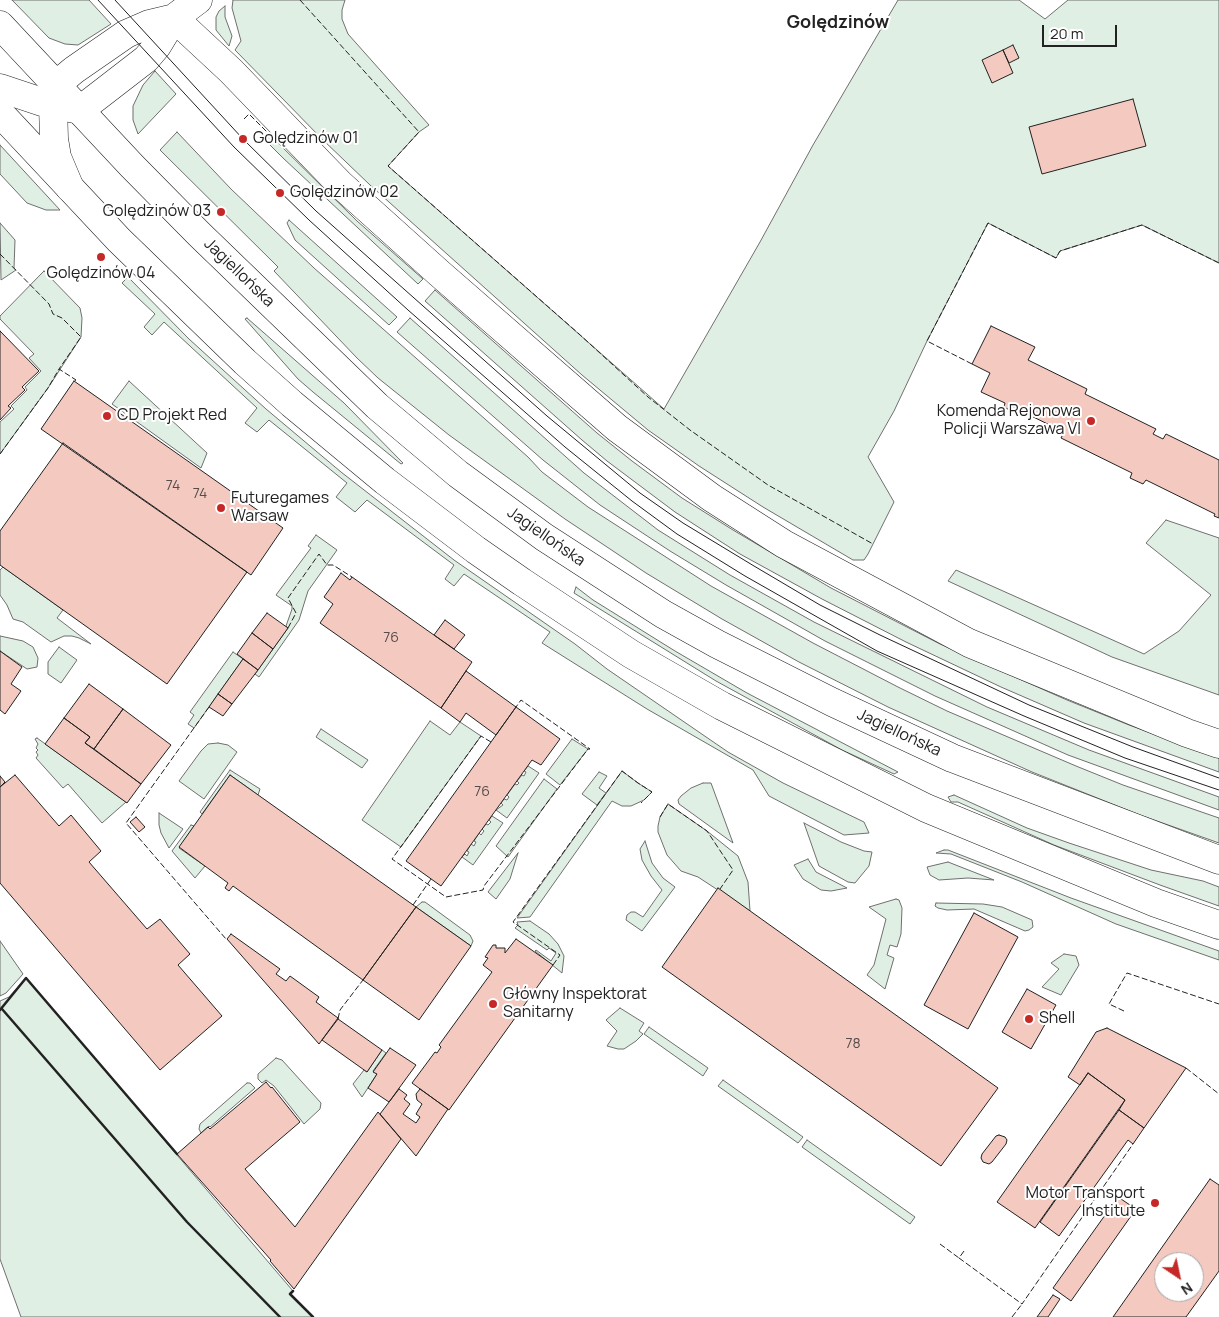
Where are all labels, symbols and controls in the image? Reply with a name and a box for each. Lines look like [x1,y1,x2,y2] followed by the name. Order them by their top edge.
[787,12,889,34] district label: Golędzinów
[1044,15,1119,47] scale bar
[1050,23,1083,44] text: 20 m
[253,129,359,149] place label: Golędzinów 01
[237,133,249,145] marker: Golędzinów 01
[290,183,398,203] place label: Golędzinów 02
[274,187,286,199] marker: Golędzinów 02
[103,202,211,222] place label: Golędzinów 03
[215,206,227,218] marker: Golędzinów 03
[200,235,278,311] street label: Jagiellońska
[95,251,107,263] marker: Golędzinów 04
[47,264,155,284] place label: Golędzinów 04
[937,402,1081,440] place label: Komenda Rejonowa Policji Warszawa VI
[117,406,227,426] place label: CD Projekt Red
[101,410,113,422] marker: CD Projekt Red
[1085,415,1097,427] marker: Komenda Rejonowa Policji Warszawa VI
[166,478,180,494] house number: 74
[193,486,207,502] house number: 74
[231,489,329,527] place label: Futuregames Warsaw
[215,502,227,514] marker: Futuregames Warsaw
[503,503,589,571] street label: Jagiellońska
[383,630,399,646] house number: 76
[854,705,944,761] street label: Jagiellońska
[474,784,490,800] house number: 76
[503,985,647,1023] place label: Główny Inspektorat Sanitarny
[487,998,499,1010] marker: Główny Inspektorat Sanitarny
[1039,1009,1075,1029] place label: Shell
[1023,1013,1035,1025] marker: Shell
[845,1036,861,1052] house number: 78
[1025,1184,1145,1222] place label: Motor Transport Institute
[1149,1197,1161,1209] marker: Motor Transport Institute
[1154,1252,1204,1302] north arrow
[1178,1278,1197,1300] text: N

